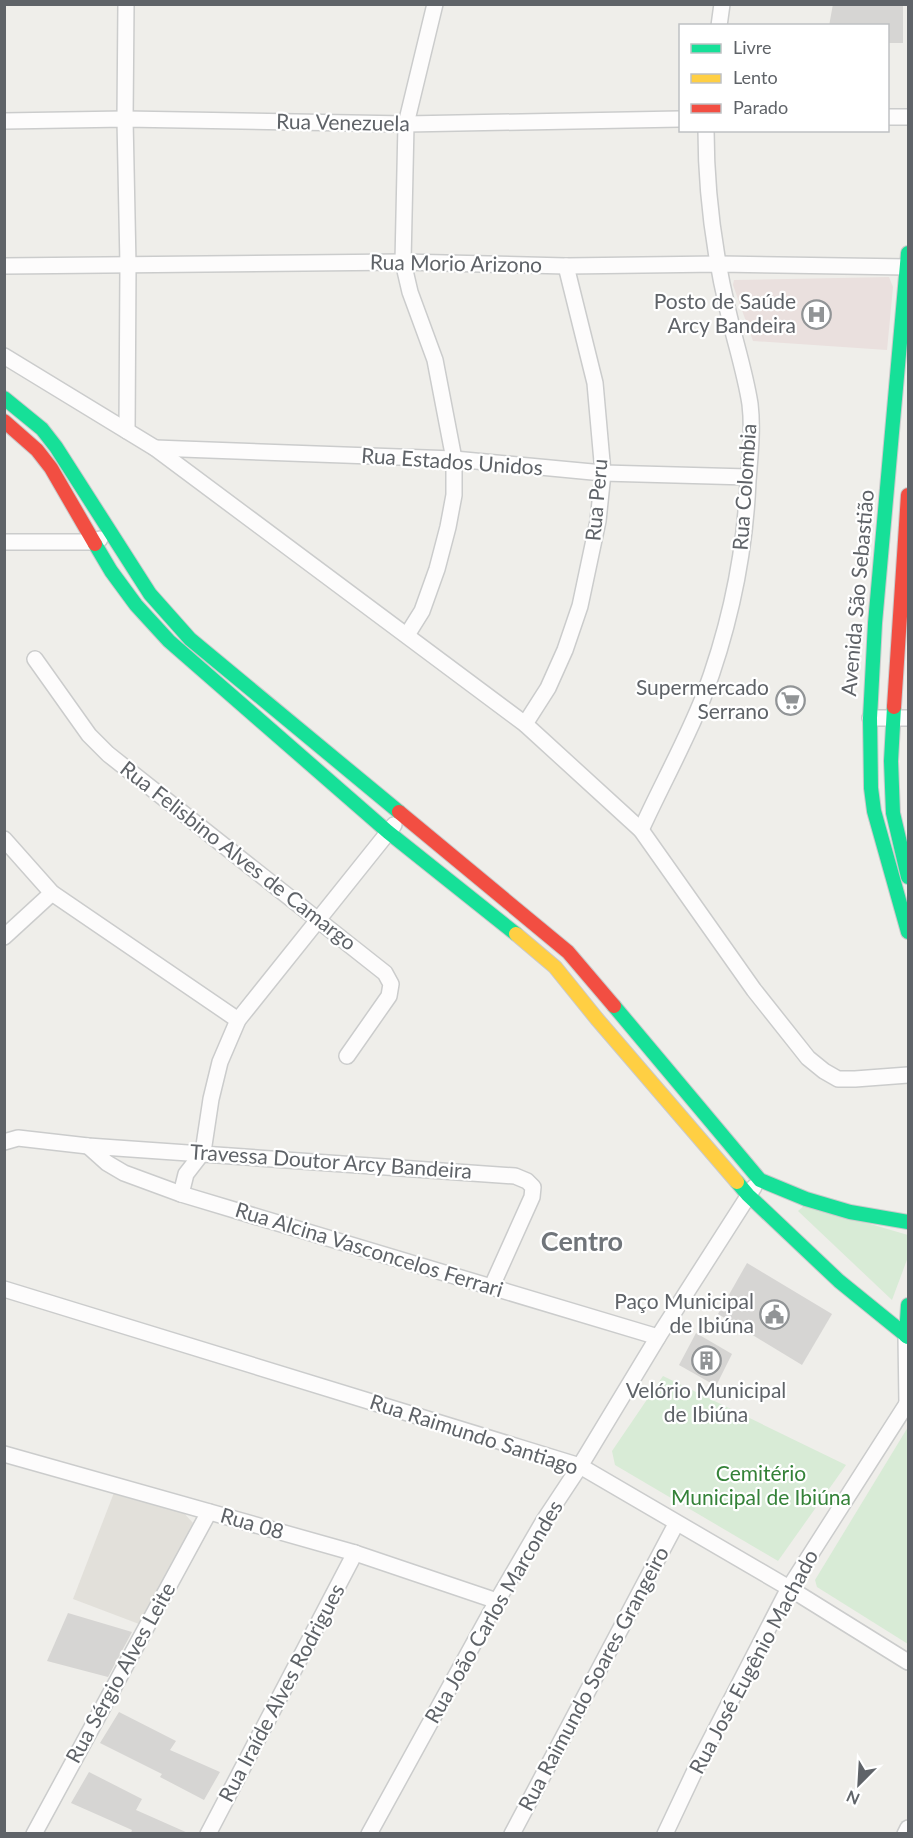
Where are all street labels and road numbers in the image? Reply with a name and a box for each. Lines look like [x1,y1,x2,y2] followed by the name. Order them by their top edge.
[276,108,410,135] street label: Rua Venezuela
[370,248,542,277] street label: Rua Morio Arizono
[727,423,760,551] street label: Rua Colombia
[360,442,544,479] street label: Rua Estados Unidos
[579,458,612,542] street label: Rua Peru
[835,488,878,697] street label: Avenida São Sebastião
[116,755,362,955] street label: Rua Felisbino Alves de Camargo
[189,1138,473,1183] street label: Travessa Doutor Arcy Bandeira
[233,1196,506,1301] street label: Rua Alcina Vasconcelos Ferrari
[367,1388,582,1479] street label: Rua Raimundo Santiago
[419,1495,567,1727] street label: Rua João Carlos Marcondes
[218,1502,287,1543] street label: Rua 08
[512,1542,673,1815] street label: Rua Raimundo Soares Grangeiro
[683,1545,823,1778] street label: Rua José Eugênio Machado
[60,1578,180,1767] street label: Rua Sérgio Alves Leite
[213,1579,349,1806] street label: Rua Iraíde Alves Rodrigues

